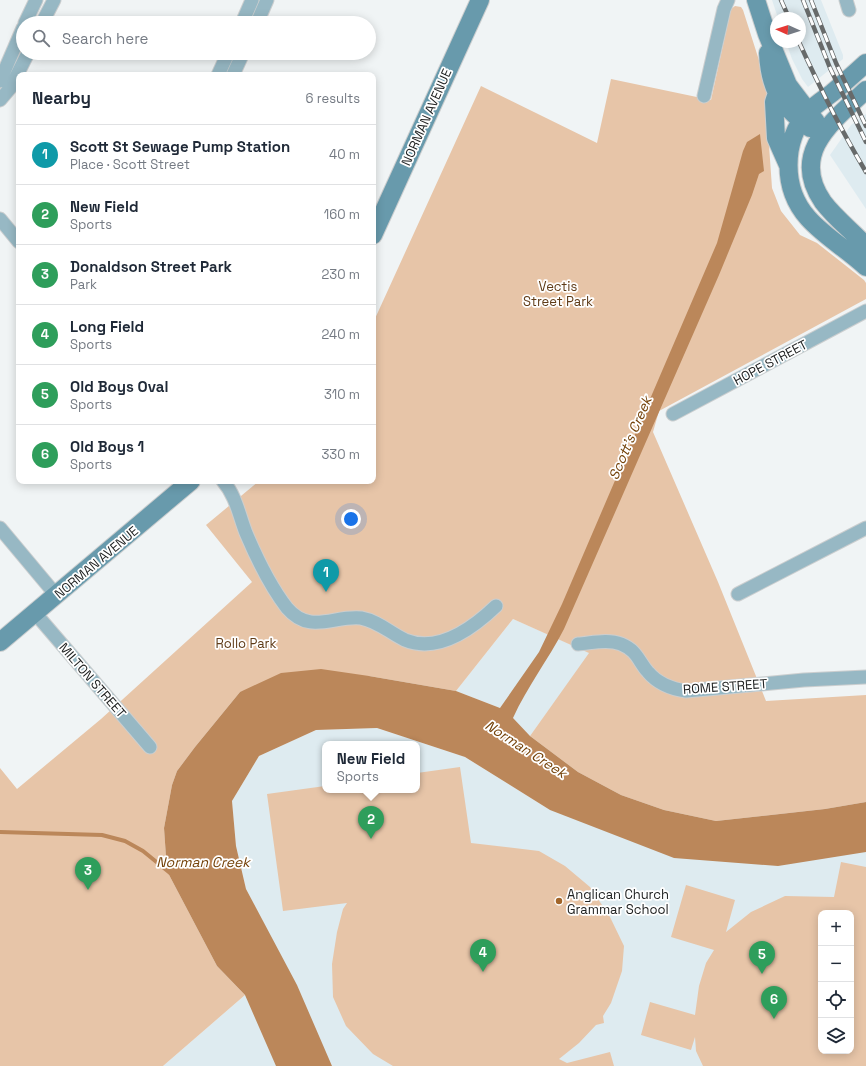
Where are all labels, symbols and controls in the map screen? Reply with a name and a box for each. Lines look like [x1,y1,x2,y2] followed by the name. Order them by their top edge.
[770,12,806,48] north arrow
[16,16,376,60] search box
[30,27,52,49] icon: search
[62,29,148,48] text: Search here
[397,66,455,168] street label: NORMAN AVENUE
[32,87,91,109] text: Nearby
[306,90,360,107] text: 6 results
[70,137,290,156] text: Scott St Sewage Pump Station
[42,146,48,163] text: 1
[329,146,360,163] text: 40 m
[70,156,190,173] text: Place · Scott Street
[70,197,138,216] text: New Field
[41,206,49,223] text: 2
[324,206,360,223] text: 160 m
[70,216,112,233] text: Sports
[70,257,232,276] text: Donaldson Street Park
[41,266,49,283] text: 3
[322,266,360,283] text: 230 m
[70,276,97,293] text: Park
[523,278,593,310] park label: Vectis Street Park
[70,317,144,336] text: Long Field
[41,326,49,343] text: 4
[322,326,360,343] text: 240 m
[70,336,112,353] text: Sports
[730,336,810,389] street label: HOPE STREET
[70,377,168,396] text: Old Boys Oval
[41,386,49,403] text: 5
[324,386,360,403] text: 310 m
[604,392,656,483] water label: Scott's Creek
[70,396,112,413] text: Sports
[70,437,144,456] text: Old Boys 1
[41,446,49,463] text: 6
[321,446,360,463] text: 330 m
[70,456,112,473] text: Sports
[341,509,361,529] your location
[51,522,142,602] street label: NORMAN AVENUE
[313,559,339,592] pin: 1
[215,635,277,652] park label: Rollo Park
[55,639,130,722] street label: MILTON STREET
[682,675,768,698] street label: ROME STREET
[482,716,571,783] water label: Norman Creek
[322,741,420,793] popup
[337,749,405,768] text: New Field
[337,768,379,785] text: Sports
[358,806,384,839] pin: 2
[156,853,251,871] water label: Norman Creek
[75,857,101,890] pin: 3
[567,886,669,918] place label: Anglican Church Grammar School
[554,896,564,906] marker: Anglican Church Grammar School
[818,910,854,1054] map controls
[818,910,854,946] button: +
[470,939,496,972] pin: 4
[749,941,775,974] pin: 5
[818,946,854,982] button: −
[818,982,854,1018] button: locate
[761,986,787,1019] pin: 6
[818,1018,854,1054] button: layers

